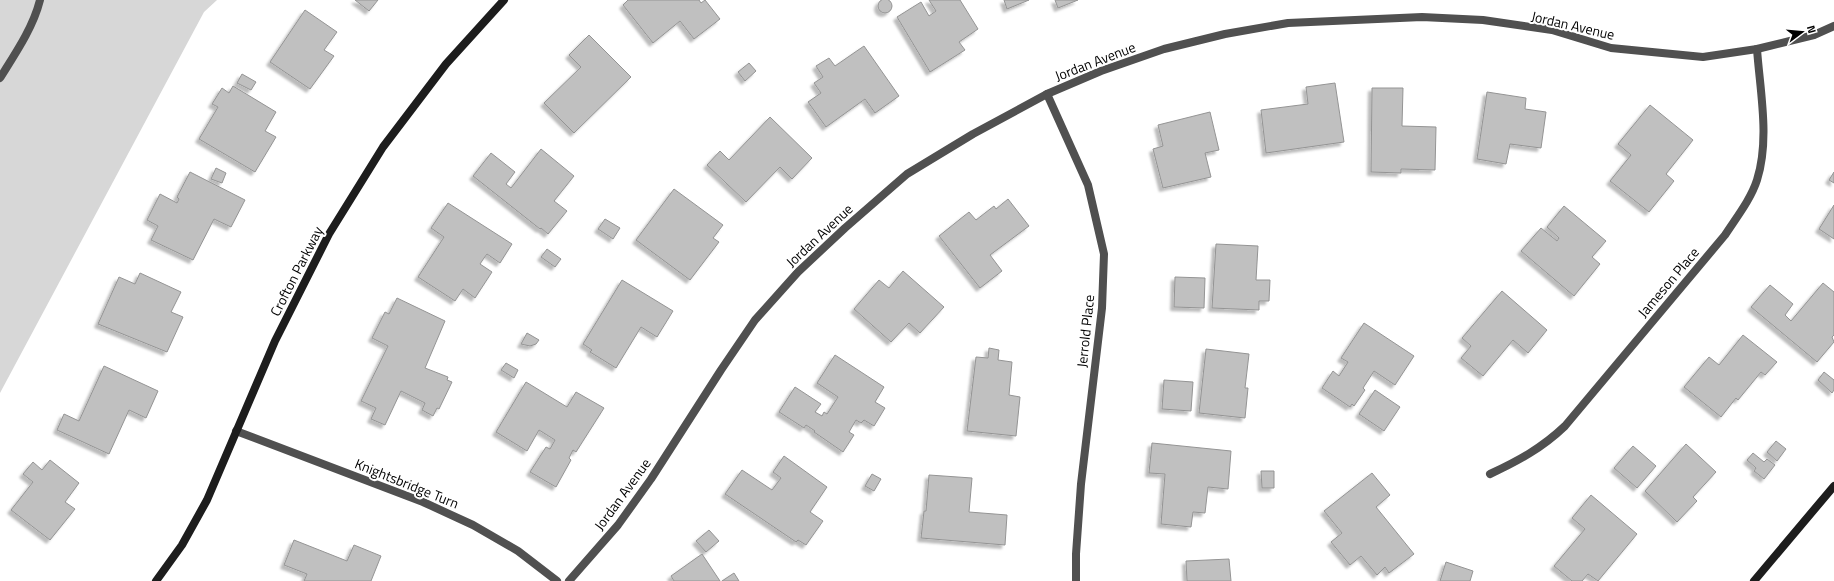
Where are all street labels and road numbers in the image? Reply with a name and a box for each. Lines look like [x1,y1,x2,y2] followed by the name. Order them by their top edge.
[1529,5,1617,45] street label: Jordan Avenue
[1052,36,1138,86] street label: Jordan Avenue
[781,198,857,272] street label: Jordan Avenue
[264,222,328,320] street label: Crofton Parkway
[1632,242,1704,322] street label: Jameson Place
[1071,293,1099,369] street label: Jerrold Place
[352,453,462,513] street label: Knightsbridge Turn
[589,454,655,534] street label: Jordan Avenue

